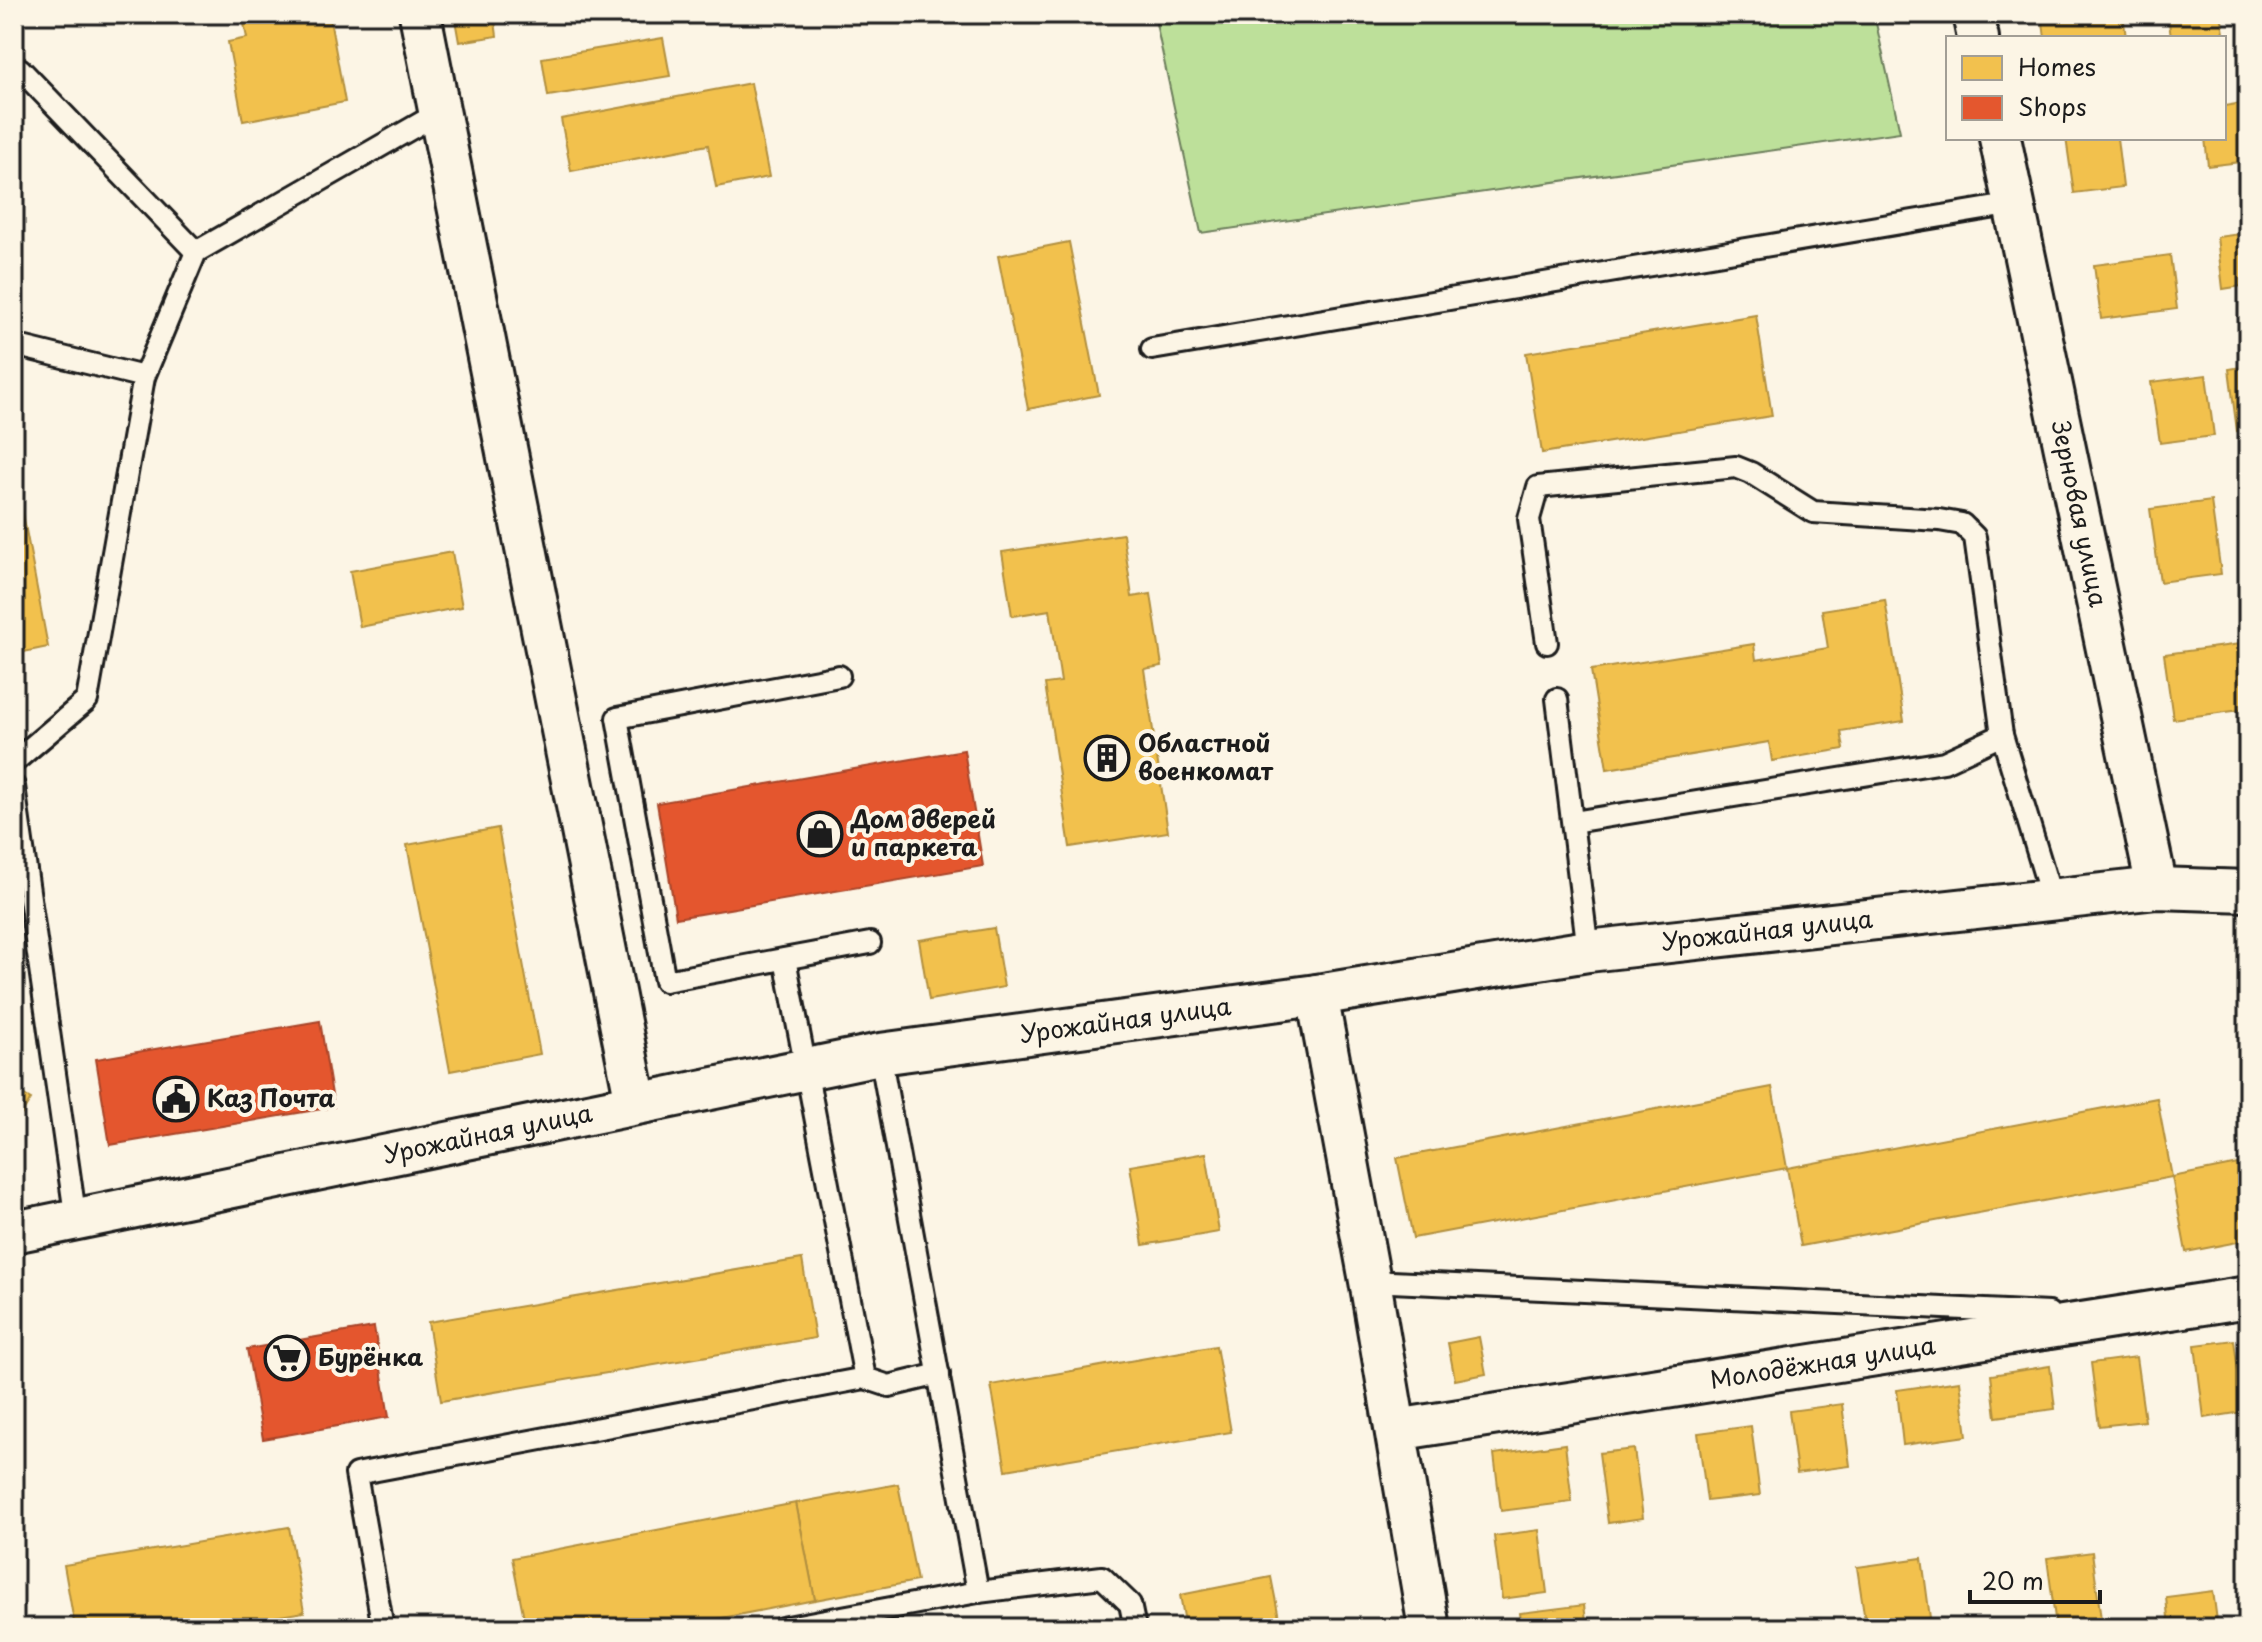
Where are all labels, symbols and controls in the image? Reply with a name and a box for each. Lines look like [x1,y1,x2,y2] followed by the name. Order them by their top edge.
[1946,36,2226,140] legend
[2018,48,2096,84] text: Homes
[2018,88,2087,124] text: Shops
[2044,417,2118,610] street label: Зерновая улица
[1138,724,1274,788] place label: Областной военкомат
[1083,734,1131,782] building icon: Областной военкомат
[850,800,996,864] place label: Дом дверей и паркета
[796,810,844,858] shop icon: Дом дверей и паркета
[1660,900,1874,959] street label: Урожайная улица
[1018,987,1233,1051] street label: Урожайная улица
[152,1075,200,1123] public building icon: Каз Почта
[207,1079,335,1115] place label: Каз Почта
[380,1094,595,1172] street label: Урожайная улица
[1707,1326,1938,1397] street label: Молодёжная улица
[263,1334,311,1382] supermarket icon: Бурёнка
[318,1338,424,1374] place label: Бурёнка
[1970,1554,2100,1604] scale bar
[1982,1562,2044,1598] text: 20 m

